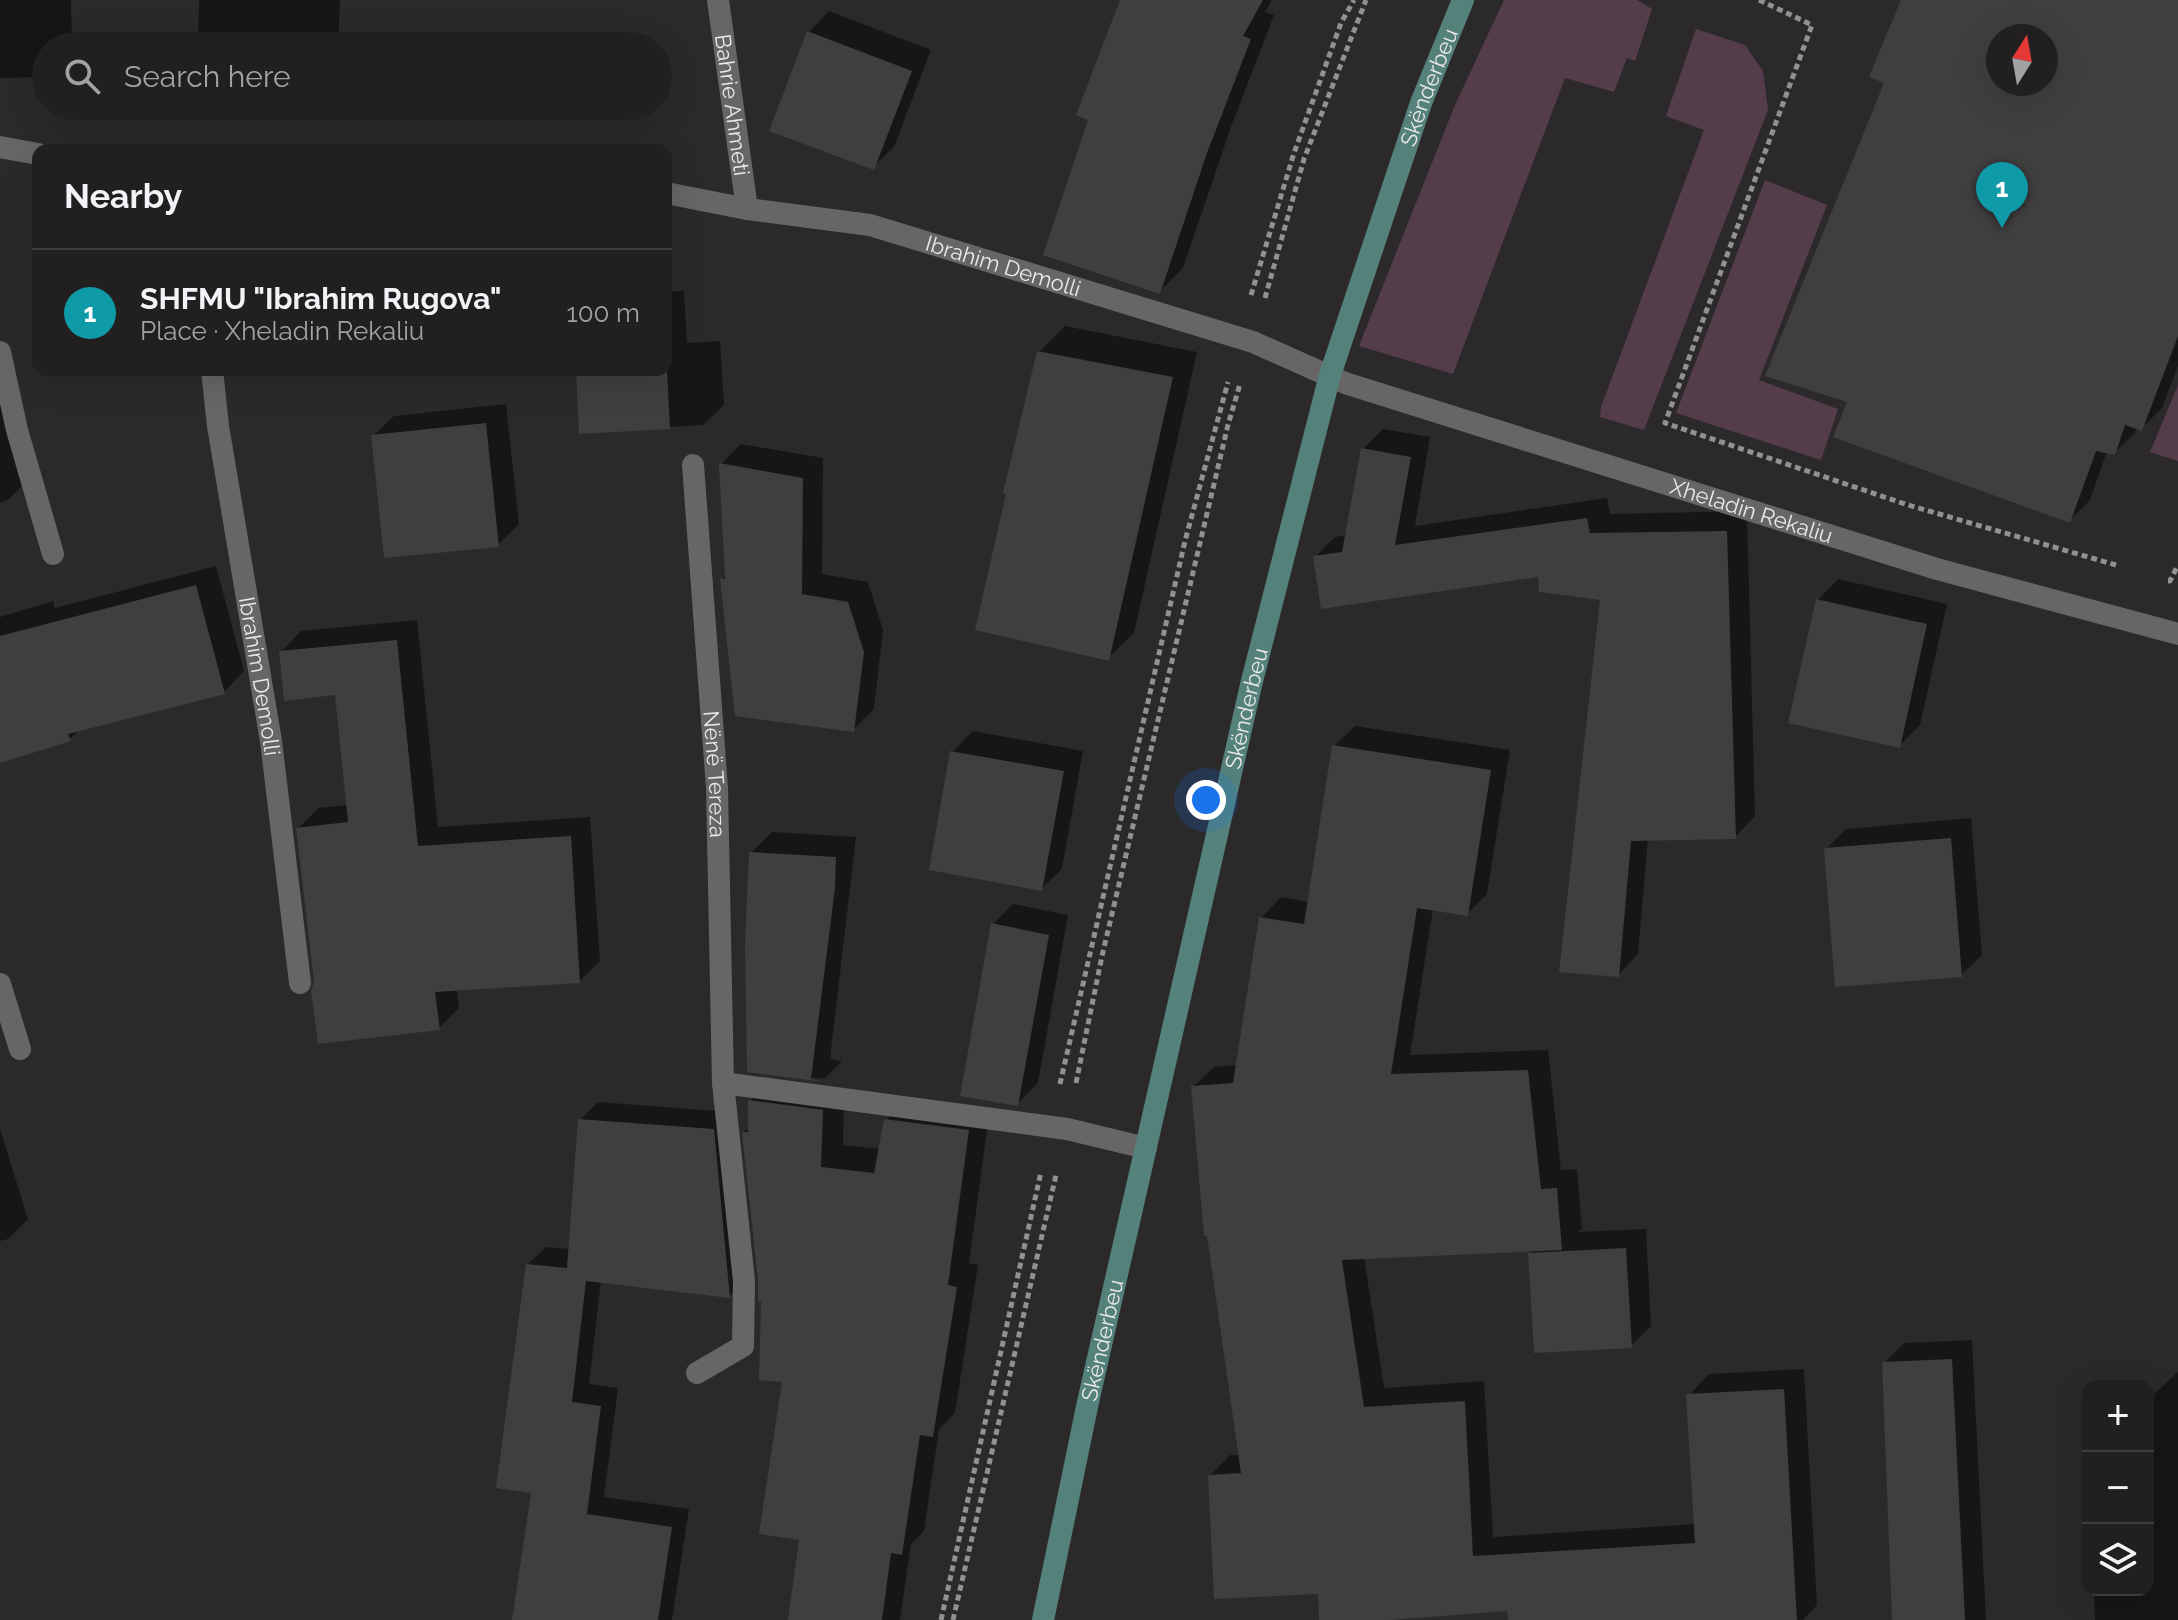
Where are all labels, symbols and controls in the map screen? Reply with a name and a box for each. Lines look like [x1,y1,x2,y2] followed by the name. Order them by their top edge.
[1986,24,2058,96] north arrow
[1394,25,1463,149] street label: Skënderbeu
[32,32,672,120] search box
[710,32,755,177] street label: Bahrie Ahmeti
[60,54,104,98] icon: search
[124,59,291,94] text: Search here
[1976,162,2028,228] pin: 1
[64,176,182,216] text: Nearby
[923,230,1084,302] street label: Ibrahim Demolli
[140,281,502,316] text: SHFMU "Ibrahim Rugova"
[84,298,96,328] text: 1
[567,298,640,328] text: 100 m
[140,316,424,346] text: Place · Xheladin Rekaliu
[1667,473,1836,548] street label: Xheladin Rekaliu
[234,595,286,757] street label: Ibrahim Demolli
[1219,645,1273,772] street label: Skënderbeu
[698,710,731,838] street label: Nënë Tereza
[1186,780,1226,820] your location
[1076,1277,1128,1404] street label: Skënderbeu
[2082,1380,2154,1596] map controls
[2082,1380,2154,1452] button: +
[2082,1452,2154,1524] button: −
[2082,1524,2154,1596] button: layers

